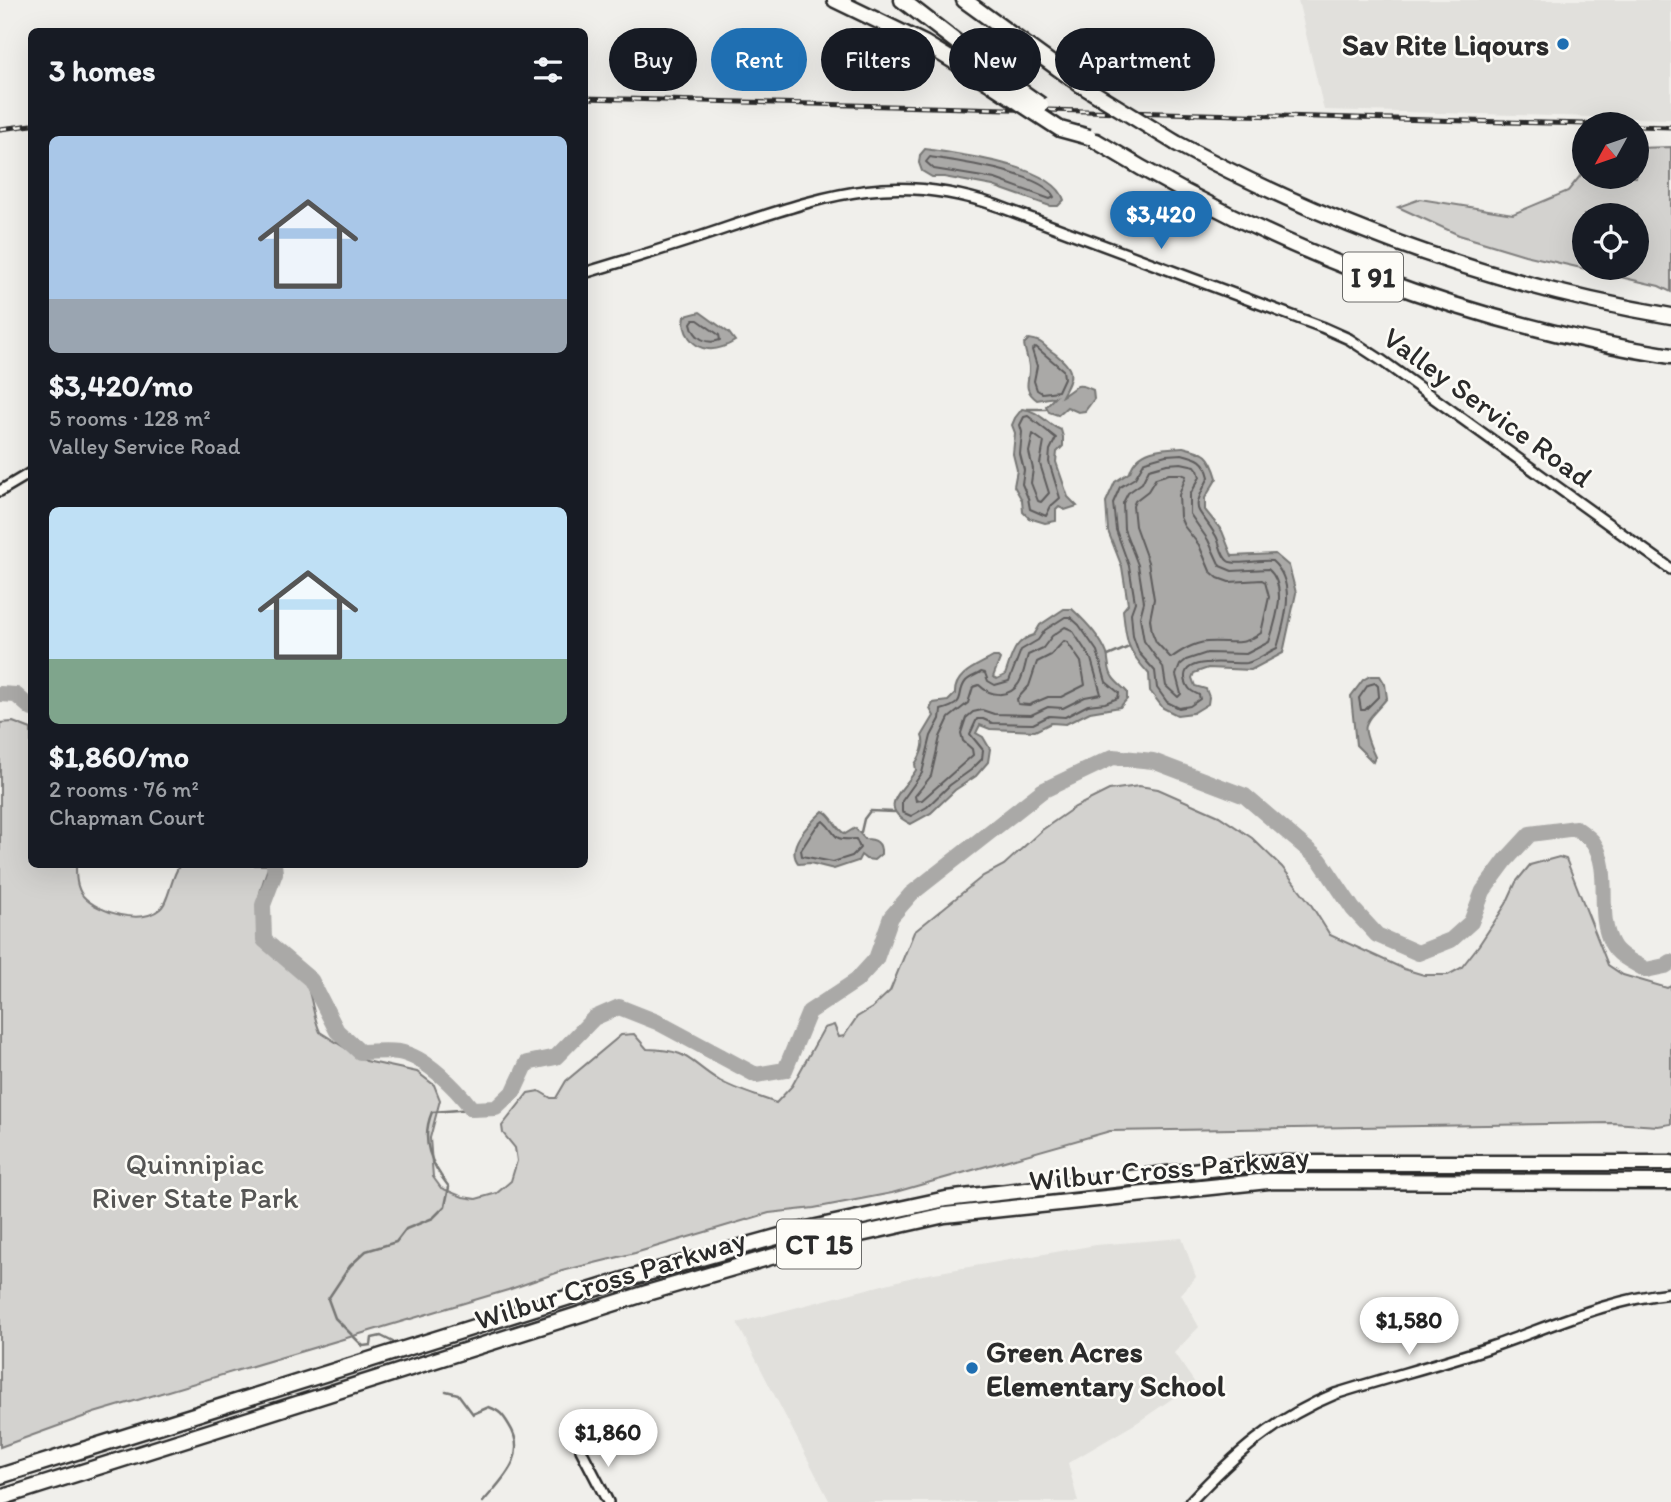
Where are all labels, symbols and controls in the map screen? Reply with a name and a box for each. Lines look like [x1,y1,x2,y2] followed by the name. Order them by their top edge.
[1342,26,1549,63] place label: Sav Rite Liqours
[609,28,697,91] chip: Buy
[711,28,807,91] chip: Rent
[821,28,935,91] chip: Filters
[949,28,1041,91] chip: New
[1055,28,1215,91] chip: Apartment
[1555,36,1571,52] marker: Sav Rite Liqours
[529,51,567,89] icon: filters
[49,52,156,89] text: 3 homes
[1572,112,1648,189] north arrow
[1572,112,1649,280] map controls
[245,181,371,307] icon: home
[1104,191,1218,251] pin: $3,420
[1126,200,1196,228] text: $3,420
[1572,203,1649,280] button: locate
[1343,252,1403,302] road number: I 91
[1376,319,1600,496] street label: Valley Service Road
[49,367,193,404] text: $3,420/mo
[49,404,211,432] text: 5 rooms · 128 m²
[49,432,240,460] text: Valley Service Road
[245,552,371,678] icon: home
[49,738,189,775] text: $1,860/mo
[49,775,199,803] text: 2 rooms · 76 m²
[49,803,205,831] text: Chapman Court
[1027,1137,1311,1199] street label: Wilbur Cross Parkway
[91,1145,299,1216] park label: Quinnipiac River State Park
[470,1220,750,1338] street label: Wilbur Cross Parkway
[777,1220,861,1268] road number: CT 15
[1352,1298,1466,1357] pin: $1,580
[1376,1306,1442,1334] text: $1,580
[986,1333,1226,1404] place label: Green Acres Elementary School
[964,1360,980,1376] marker: Green Acres Elementary School
[551,1410,665,1469] pin: $1,860
[575,1418,641,1446] text: $1,860

